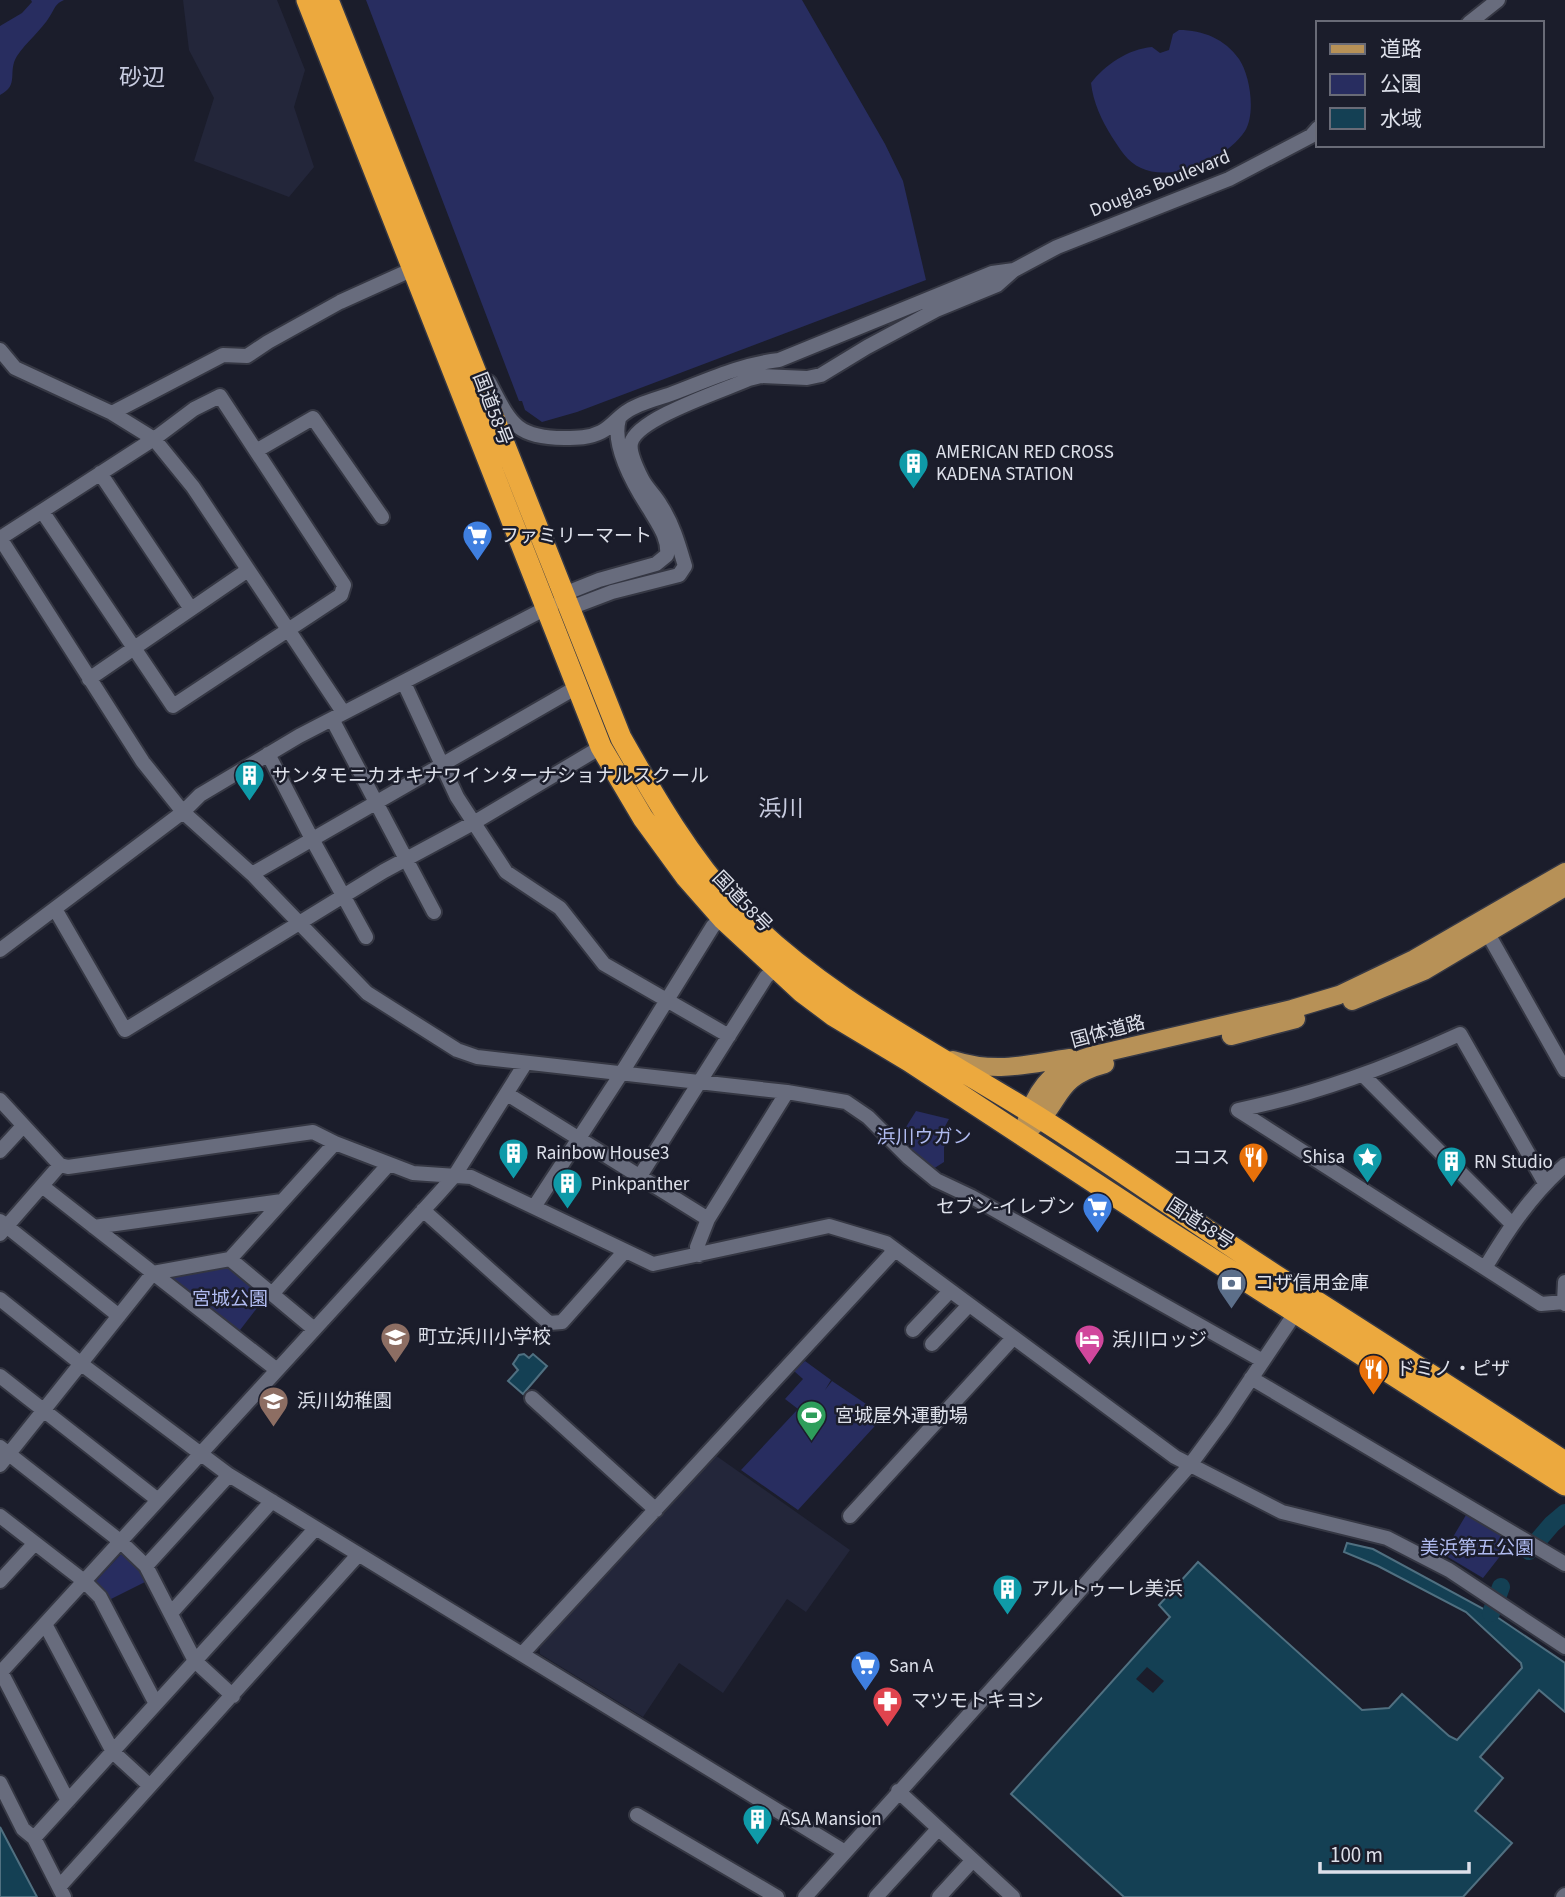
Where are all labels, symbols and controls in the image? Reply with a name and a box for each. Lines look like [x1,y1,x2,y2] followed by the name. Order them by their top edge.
[1316,21,1544,147] legend
[1380,34,1422,64] text: 道路
[119,61,165,94] district label: 砂辺
[1380,69,1422,99] text: 公園
[1380,104,1422,134] text: 水域
[1086,144,1234,224] street label: Douglas Boulevard
[466,369,518,449] street label: 国道58号
[936,439,1114,488] place label: AMERICAN RED CROSS KADENA STATION
[896,446,930,490] building icon: AMERICAN RED CROSS KADENA STATION
[460,519,494,563] supermarket icon: ファミリーマート
[500,523,652,550] place label: ファミリーマート
[232,759,266,803] building icon: サンタモニカオキナワインターナショナルスクール
[272,763,709,790] place label: サンタモニカオキナワインターナショナルスクール
[758,792,804,825] district label: 浜川
[706,865,778,939] street label: 国道58号
[1068,1009,1148,1055] street label: 国体道路
[876,1124,972,1151] park label: 浜川ウガン
[496,1136,530,1180] building icon: Rainbow House3
[536,1140,669,1167] place label: Rainbow House3
[1351,1140,1385,1184] place icon: Shisa
[1236,1141,1270,1185] restaurant icon: ココス
[1302,1144,1345,1171] place label: Shisa
[1173,1145,1230,1172] place label: ココス
[1434,1145,1468,1189] building icon: RN Studio
[1474,1149,1553,1176] place label: RN Studio
[551,1167,585,1211] building icon: Pinkpanther
[591,1171,690,1198] place label: Pinkpanther
[1081,1190,1115,1234] supermarket icon: セブン-イレブン
[1161,1192,1239,1256] street label: 国道58号
[936,1194,1075,1221] place label: セブン-イレブン
[1215,1266,1249,1310] bank icon: コザ信用金庫
[1255,1270,1369,1297] place label: コザ信用金庫
[192,1286,268,1313] park label: 宮城公園
[378,1320,412,1364] school or university icon: 町立浜川小学校
[1072,1323,1106,1367] hotel icon: 浜川ロッジ
[418,1324,551,1351] place label: 町立浜川小学校
[1112,1327,1207,1354] place label: 浜川ロッジ
[1356,1352,1390,1396] restaurant icon: ドミノ・ピザ
[1396,1356,1510,1383] place label: ドミノ・ピザ
[257,1384,291,1428] school or university icon: 浜川幼稚園
[297,1388,392,1415] place label: 浜川幼稚園
[795,1399,829,1443] sports icon: 宮城屋外運動場
[835,1403,968,1430] place label: 宮城屋外運動場
[1420,1535,1534,1562] park label: 美浜第五公園
[991,1572,1025,1616] building icon: アルトゥーレ美浜
[1031,1576,1183,1603] place label: アルトゥーレ美浜
[849,1649,883,1693] supermarket icon: San A
[889,1653,934,1680] place label: San A
[871,1684,905,1728] pharmacy icon: マツモトキヨシ
[911,1688,1044,1715] place label: マツモトキヨシ
[740,1802,774,1846] building icon: ASA Mansion
[780,1806,882,1833] place label: ASA Mansion
[1320,1830,1469,1874] scale bar
[1330,1840,1383,1870] text: 100 m

